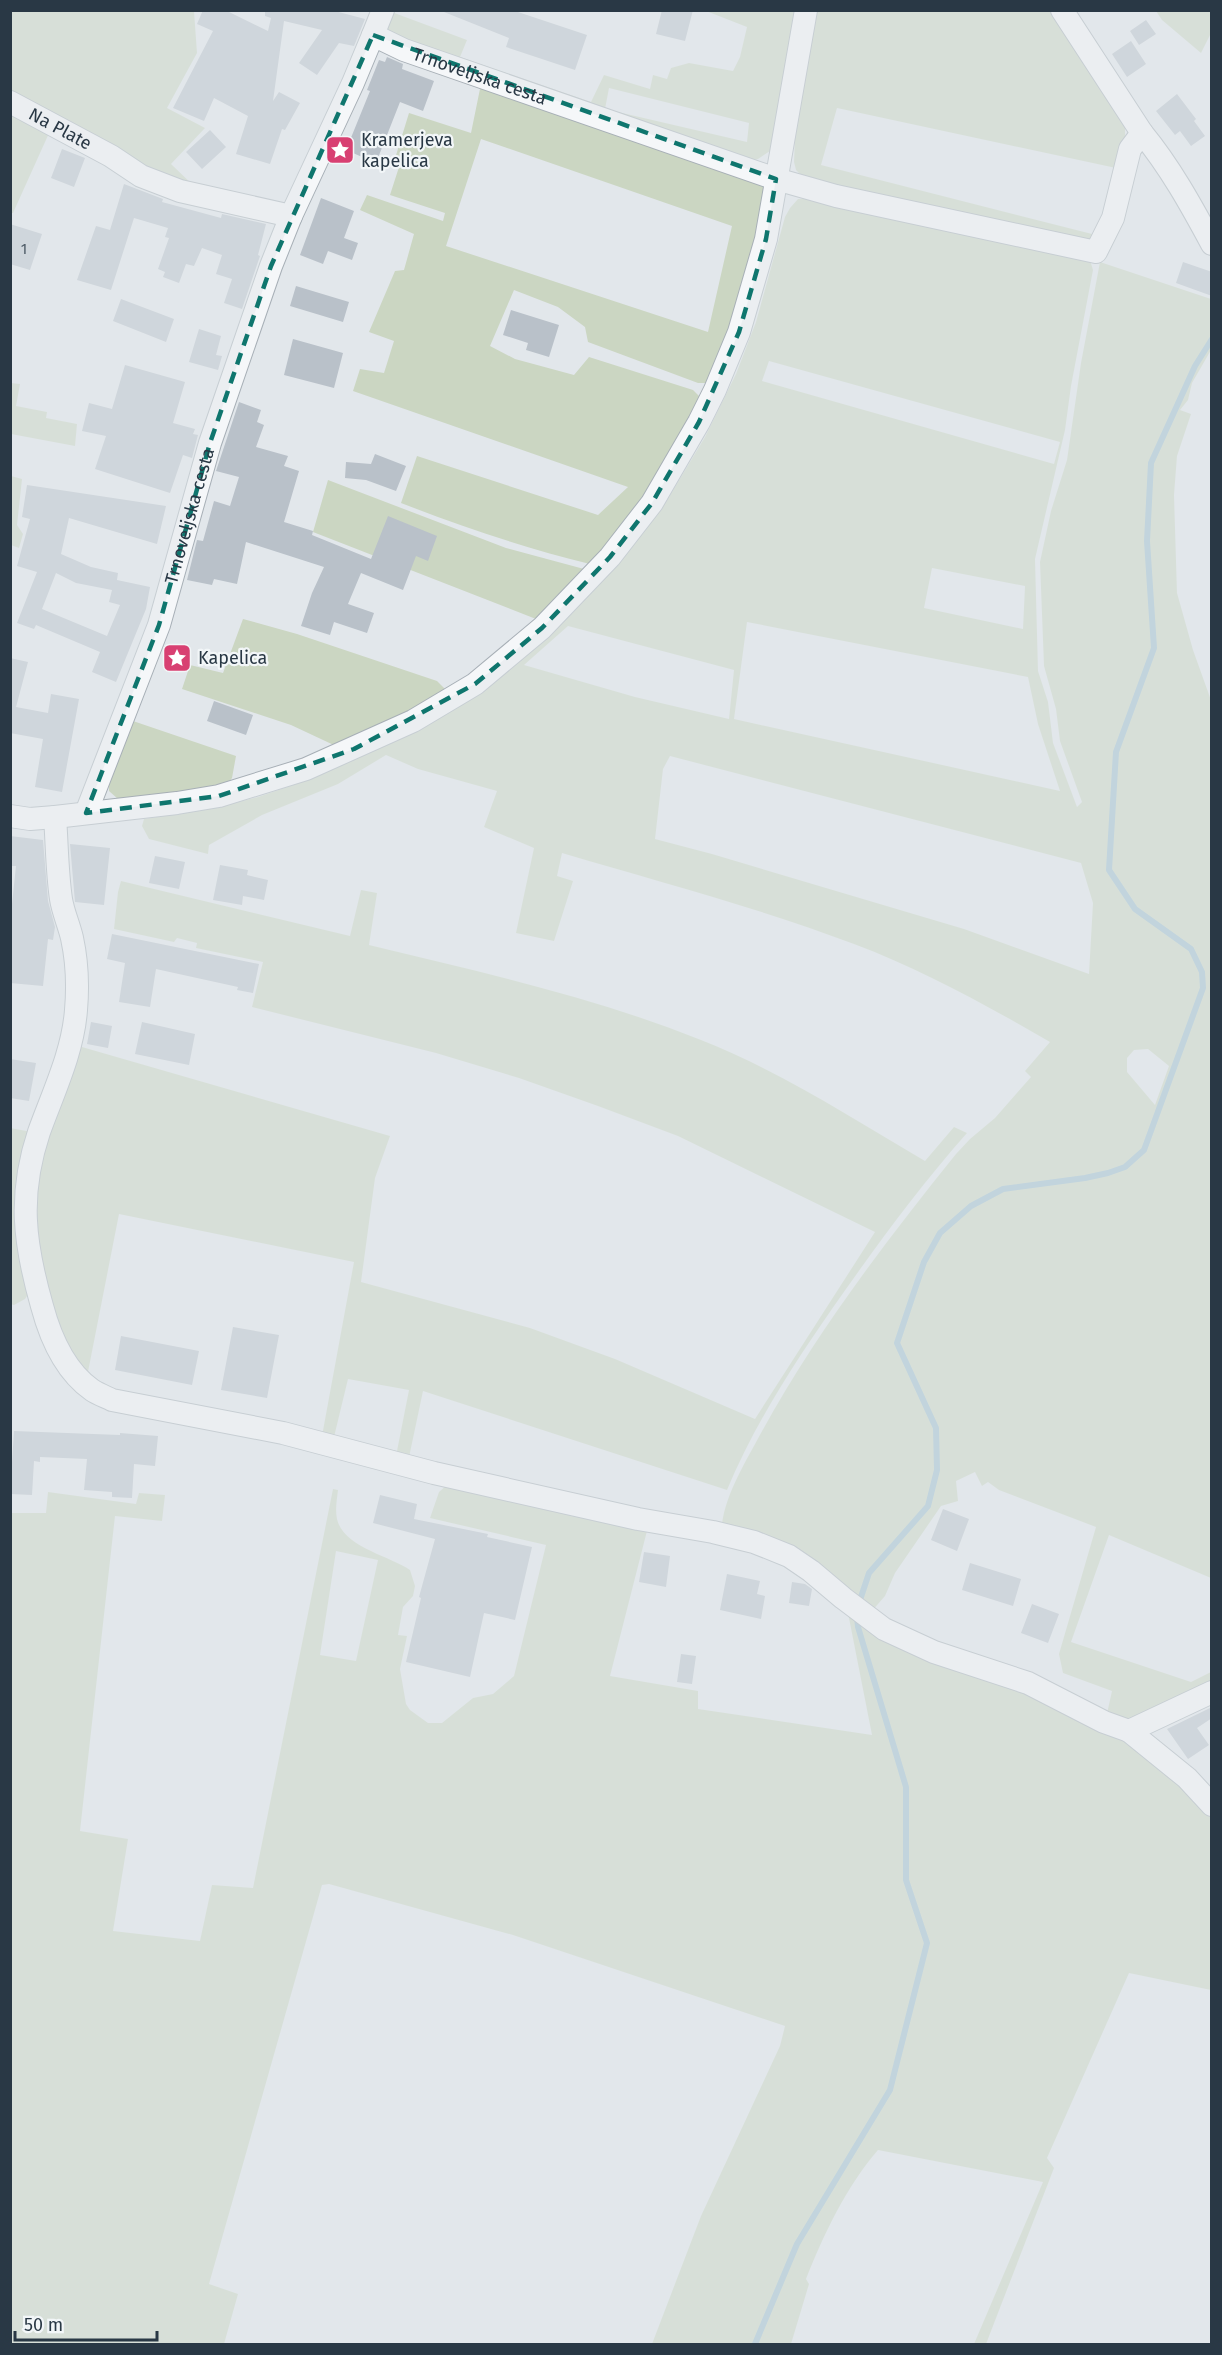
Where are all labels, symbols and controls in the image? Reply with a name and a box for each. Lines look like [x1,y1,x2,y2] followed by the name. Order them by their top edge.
[410,43,550,110] street label: Trnoveljska cesta
[25,103,96,155] street label: Na Plate
[361,129,453,172] place label: Kramerjeva kapelica
[324,134,356,166] place icon: Kramerjeva kapelica
[21,240,27,258] house number: 1
[160,445,219,586] street label: Trnoveljska cesta
[161,642,193,674] place icon: Kapelica
[198,647,267,669] place label: Kapelica
[15,2304,158,2342] scale bar
[24,2314,63,2336] text: 50 m

